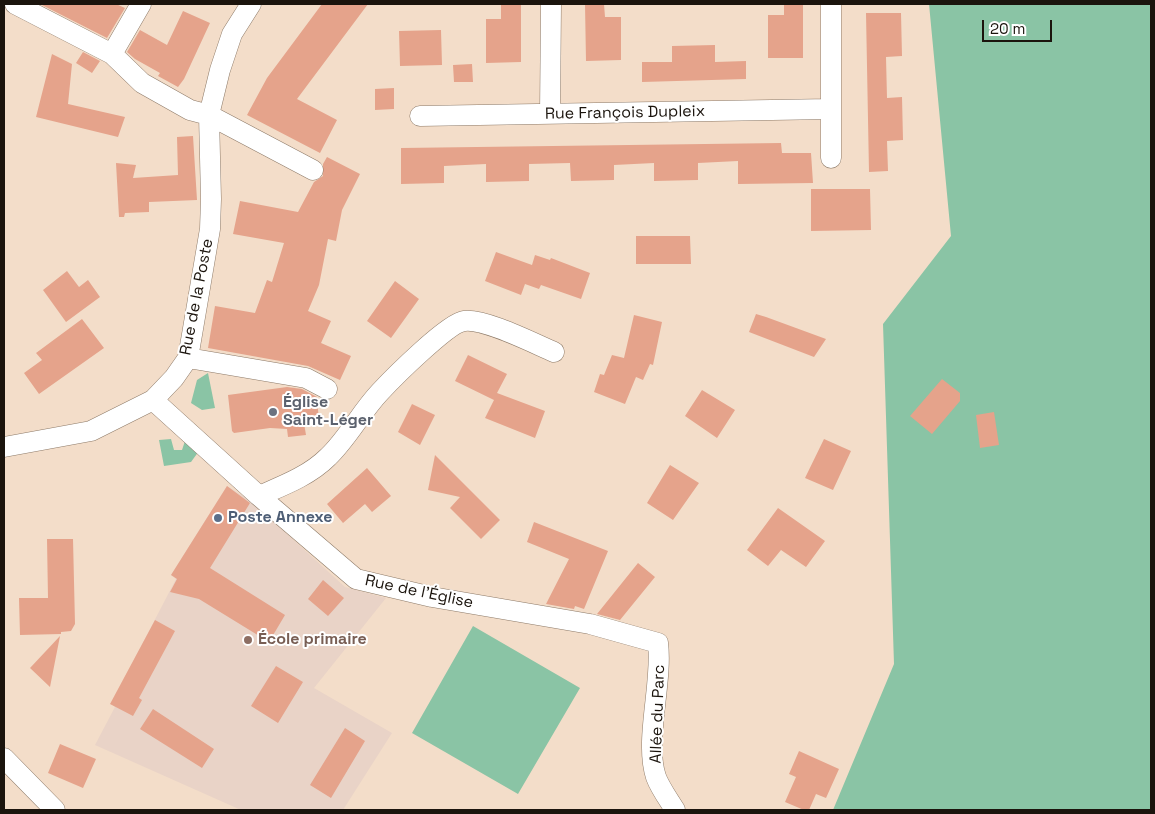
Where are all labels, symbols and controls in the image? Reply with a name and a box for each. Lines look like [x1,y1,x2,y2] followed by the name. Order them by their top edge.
[985,10,1055,42] scale bar
[990,19,1025,38] text: 20 m
[545,102,705,124] street label: Rue François Dupleix
[176,237,218,357] street label: Rue de la Poste
[283,393,373,431] place label: Église Saint-Léger
[267,406,279,418] marker: Église Saint-Léger
[228,508,333,528] place label: Poste Annexe
[212,512,224,524] marker: Poste Annexe
[363,571,475,613] street label: Rue de l'Église
[258,630,367,650] place label: École primaire
[242,634,254,646] marker: École primaire
[647,664,669,764] street label: Allée du Parc

